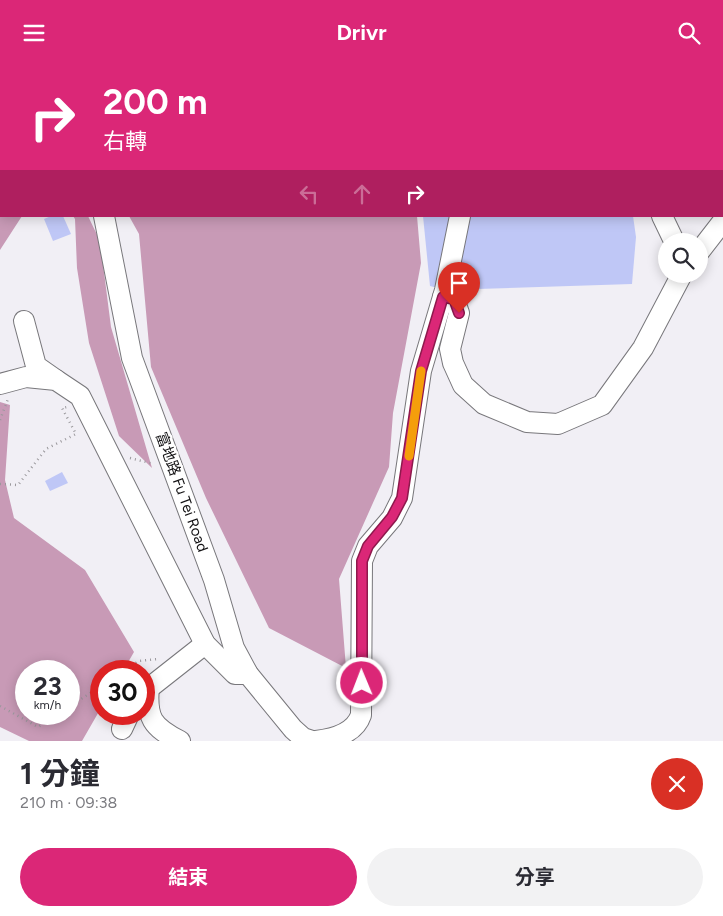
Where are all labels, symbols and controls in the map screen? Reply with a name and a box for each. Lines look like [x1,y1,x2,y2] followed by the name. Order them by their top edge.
[20,19,48,47] icon: menu
[336,19,387,46] text: Drivr
[675,19,703,47] icon: search
[103,81,207,123] text: 200 m
[20,85,85,150] icon: right
[103,128,147,155] text: 右轉
[295,180,323,208] icon: left
[348,180,376,208] icon: ahead
[401,180,429,208] icon: right
[658,233,708,283] map controls
[658,233,708,283] button: search
[438,262,480,313] pin
[445,269,473,297] icon: arrive
[152,430,212,554] street label: 富地路 Fu Tei Road
[335,656,387,708] position arrow
[90,660,155,725] speed limit sign: 30
[33,671,62,701] text: 23
[34,698,61,712] text: km/h
[20,755,100,792] text: 1 分鐘
[651,758,703,810] button: close
[20,793,117,812] text: 210 m · 09:38
[20,848,357,906] button: 結束
[367,848,703,906] button: 分享

